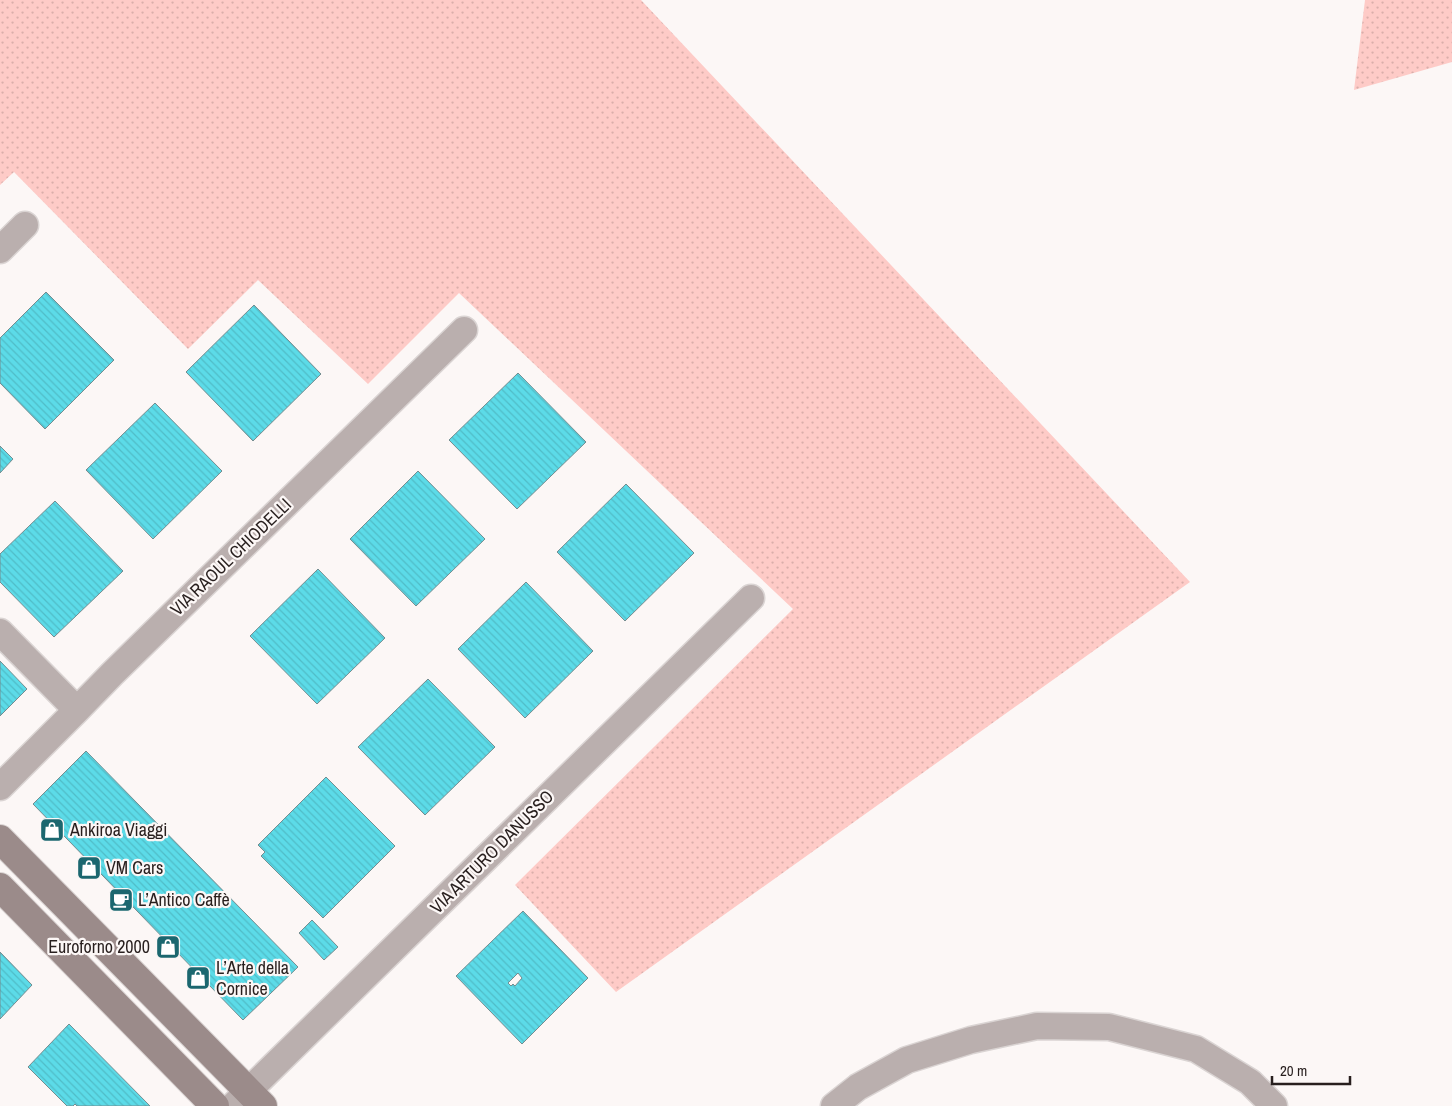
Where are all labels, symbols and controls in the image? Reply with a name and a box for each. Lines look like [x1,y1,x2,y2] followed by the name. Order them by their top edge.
[165,492,297,621] street label: VIA RAOUL CHIODELLI
[424,784,559,919] street label: VIA ARTURO DANUSSO
[39,817,65,843] shop icon: Ankiroa Viaggi
[69,817,167,842] place label: Ankiroa Viaggi
[76,855,102,881] shop icon: VM Cars
[106,855,163,880] place label: VM Cars
[108,887,134,913] cafe icon: L’Antico Caffè
[138,887,230,912] place label: L’Antico Caffè
[48,934,150,959] place label: Euroforno 2000
[155,934,181,960] shop icon: Euroforno 2000
[216,955,289,1001] place label: L’Arte della Cornice
[185,965,211,991] shop icon: L’Arte della Cornice
[1272,1054,1350,1086] scale bar
[1280,1060,1307,1081] text: 20 m

